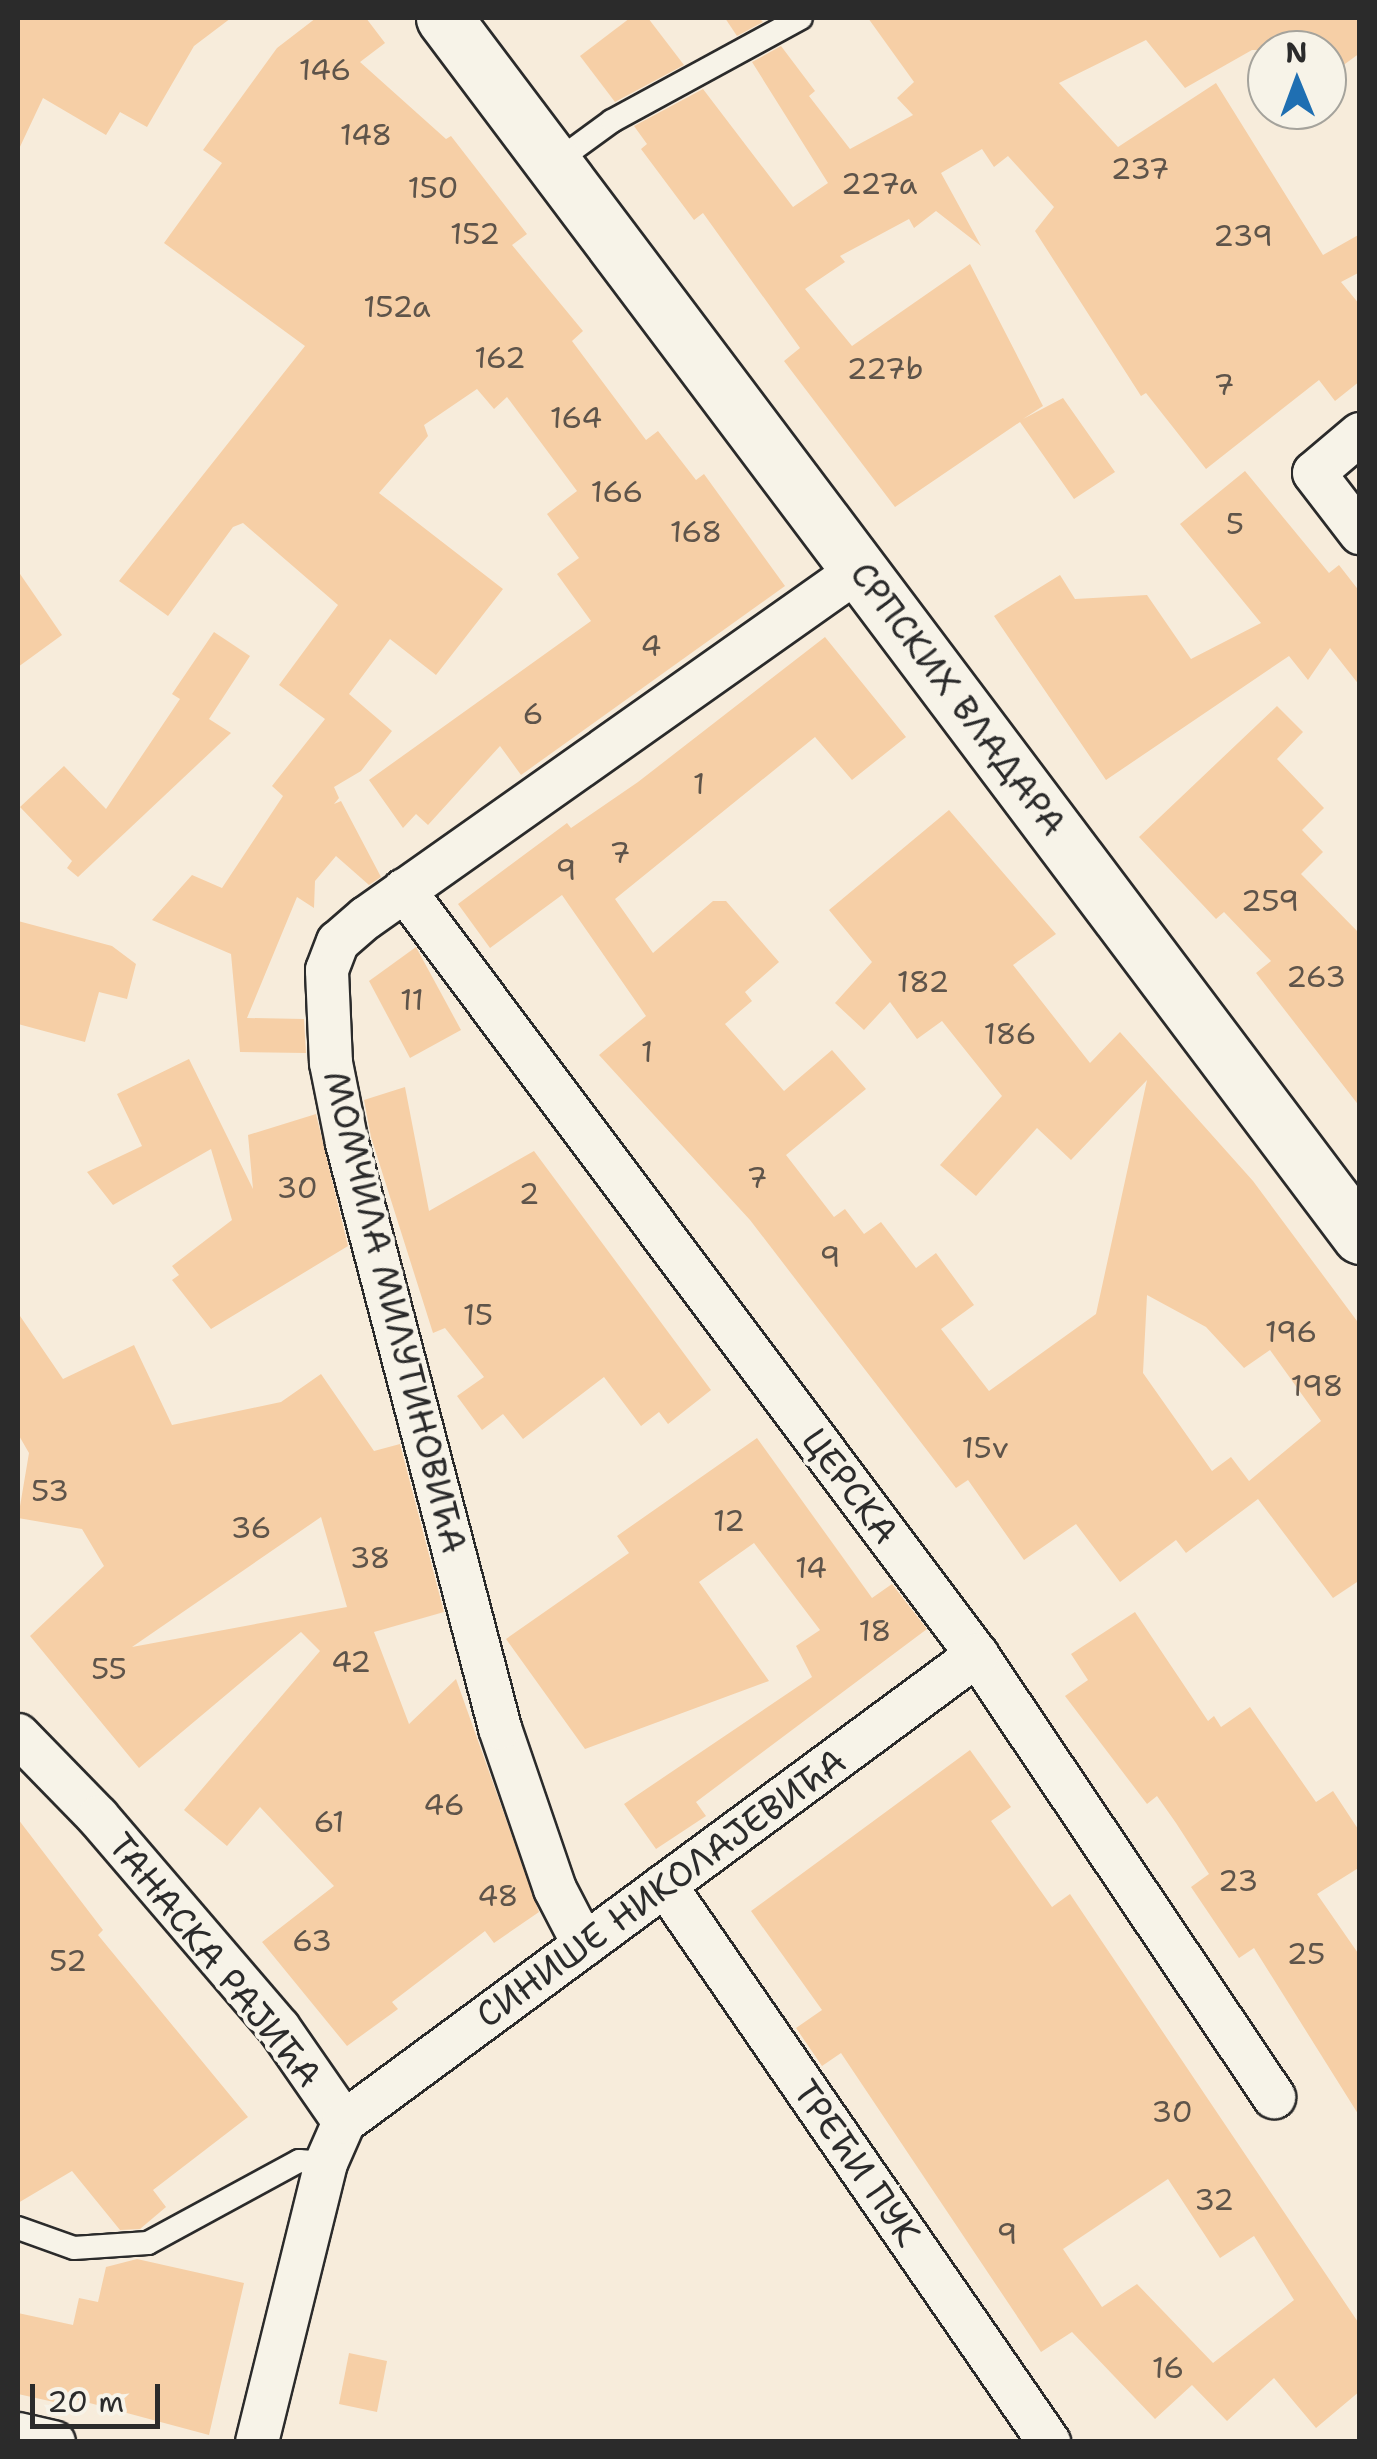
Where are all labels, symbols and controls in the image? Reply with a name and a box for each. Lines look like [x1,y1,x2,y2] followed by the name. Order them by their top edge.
[1247,30,1347,130] north arrow
[1285,33,1308,71] text: N
[299,52,351,88] house number: 146
[340,117,392,153] house number: 148
[1111,151,1169,187] house number: 237
[841,166,917,202] house number: 227a
[407,170,459,206] house number: 150
[450,216,500,252] house number: 152
[1213,218,1273,254] house number: 239
[363,289,431,325] house number: 152a
[474,340,526,376] house number: 162
[846,351,924,387] house number: 227b
[1214,367,1234,403] house number: 7
[550,400,602,436] house number: 164
[591,474,643,510] house number: 166
[1226,506,1244,542] house number: 5
[670,514,722,550] house number: 168
[841,554,1075,844] street label: СРПСКИХ ВЛАДАРА
[641,628,661,664] house number: 4
[523,696,543,732] house number: 6
[693,766,705,802] house number: 1
[610,835,630,871] house number: 7
[556,852,576,888] house number: 9
[1241,883,1299,919] house number: 259
[1286,959,1346,995] house number: 263
[897,964,949,1000] house number: 182
[400,982,424,1018] house number: 11
[983,1016,1037,1052] house number: 186
[641,1034,653,1070] house number: 1
[315,1066,475,1558] street label: МОМЧИЛА МИЛУТИНОВИЋА
[747,1160,767,1196] house number: 7
[276,1170,318,1206] house number: 30
[519,1176,539,1212] house number: 2
[820,1239,840,1275] house number: 9
[463,1297,493,1333] house number: 15
[1265,1314,1317,1350] house number: 196
[1291,1368,1343,1404] house number: 198
[793,1420,907,1552] street label: ЦЕРСКА
[961,1430,1009,1466] house number: 15v
[31,1473,69,1509] house number: 53
[713,1503,745,1539] house number: 12
[230,1510,272,1546] house number: 36
[349,1540,391,1576] house number: 38
[795,1550,827,1586] house number: 14
[858,1613,892,1649] house number: 18
[331,1644,371,1680] house number: 42
[91,1651,127,1687] house number: 55
[468,1740,854,2036] street label: СИНИШЕ НИКОЛАЈЕВИЋА
[423,1787,465,1823] house number: 46
[313,1804,345,1840] house number: 61
[100,1825,330,2095] street label: ТАНАСКА РАЈИЋА
[1218,1863,1258,1899] house number: 23
[477,1878,519,1914] house number: 48
[292,1923,332,1959] house number: 63
[1287,1936,1325,1972] house number: 25
[49,1943,87,1979] house number: 52
[785,2072,929,2254] street label: ТРЕЋИ ПУК
[1151,2094,1193,2130] house number: 30
[1194,2182,1234,2218] house number: 32
[997,2216,1017,2252] house number: 9
[1152,2350,1184,2386] house number: 16
[35,2364,165,2426] scale bar
[47,2381,124,2422] text: 20 m

